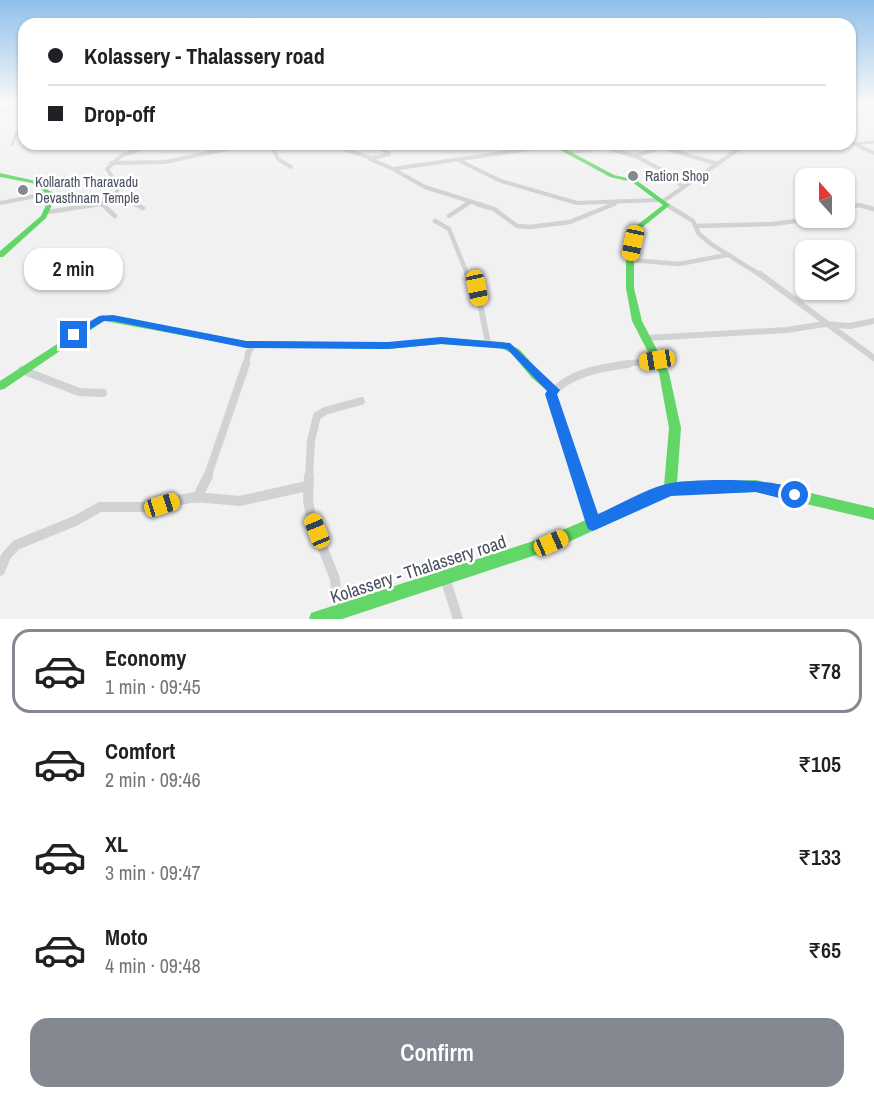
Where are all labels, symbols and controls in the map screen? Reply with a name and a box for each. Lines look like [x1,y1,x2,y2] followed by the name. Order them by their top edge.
[84,41,325,71] text: Kolassery - Thalassery road
[84,99,155,129] text: Drop-off
[645,167,709,185] place label: Ration Shop
[795,168,855,228] north arrow
[795,168,855,300] map controls
[626,169,640,183] marker: Ration Shop
[35,173,139,207] place label: Kollarath Tharavadu Devasthnam Temple
[16,183,30,197] marker: Kollarath Tharavadu Devasthnam Temple
[620,224,646,262] car
[795,240,855,300] button: layers
[25,248,124,290] callout: 2 min
[52,255,95,282] text: 2 min
[464,269,490,307] car
[60,321,87,348] route end
[638,348,676,372] car
[781,481,808,508] route start
[142,491,182,519] car
[302,511,332,551] car
[531,527,571,559] car
[327,529,509,609] street label: Kolassery - Thalassery road
[105,643,186,673] text: Economy
[33,644,87,698] icon: car
[808,656,841,686] text: ₹78
[105,673,201,700] text: 1 min · 09:45
[105,736,175,766] text: Comfort
[33,737,87,791] icon: car
[798,749,841,779] text: ₹105
[105,766,201,793] text: 2 min · 09:46
[105,829,128,859] text: XL
[33,830,87,884] icon: car
[798,842,841,872] text: ₹133
[105,859,201,886] text: 3 min · 09:47
[105,922,148,952] text: Moto
[33,923,87,977] icon: car
[808,935,841,965] text: ₹65
[105,952,201,979] text: 4 min · 09:48
[30,1018,844,1087] button: Confirm

